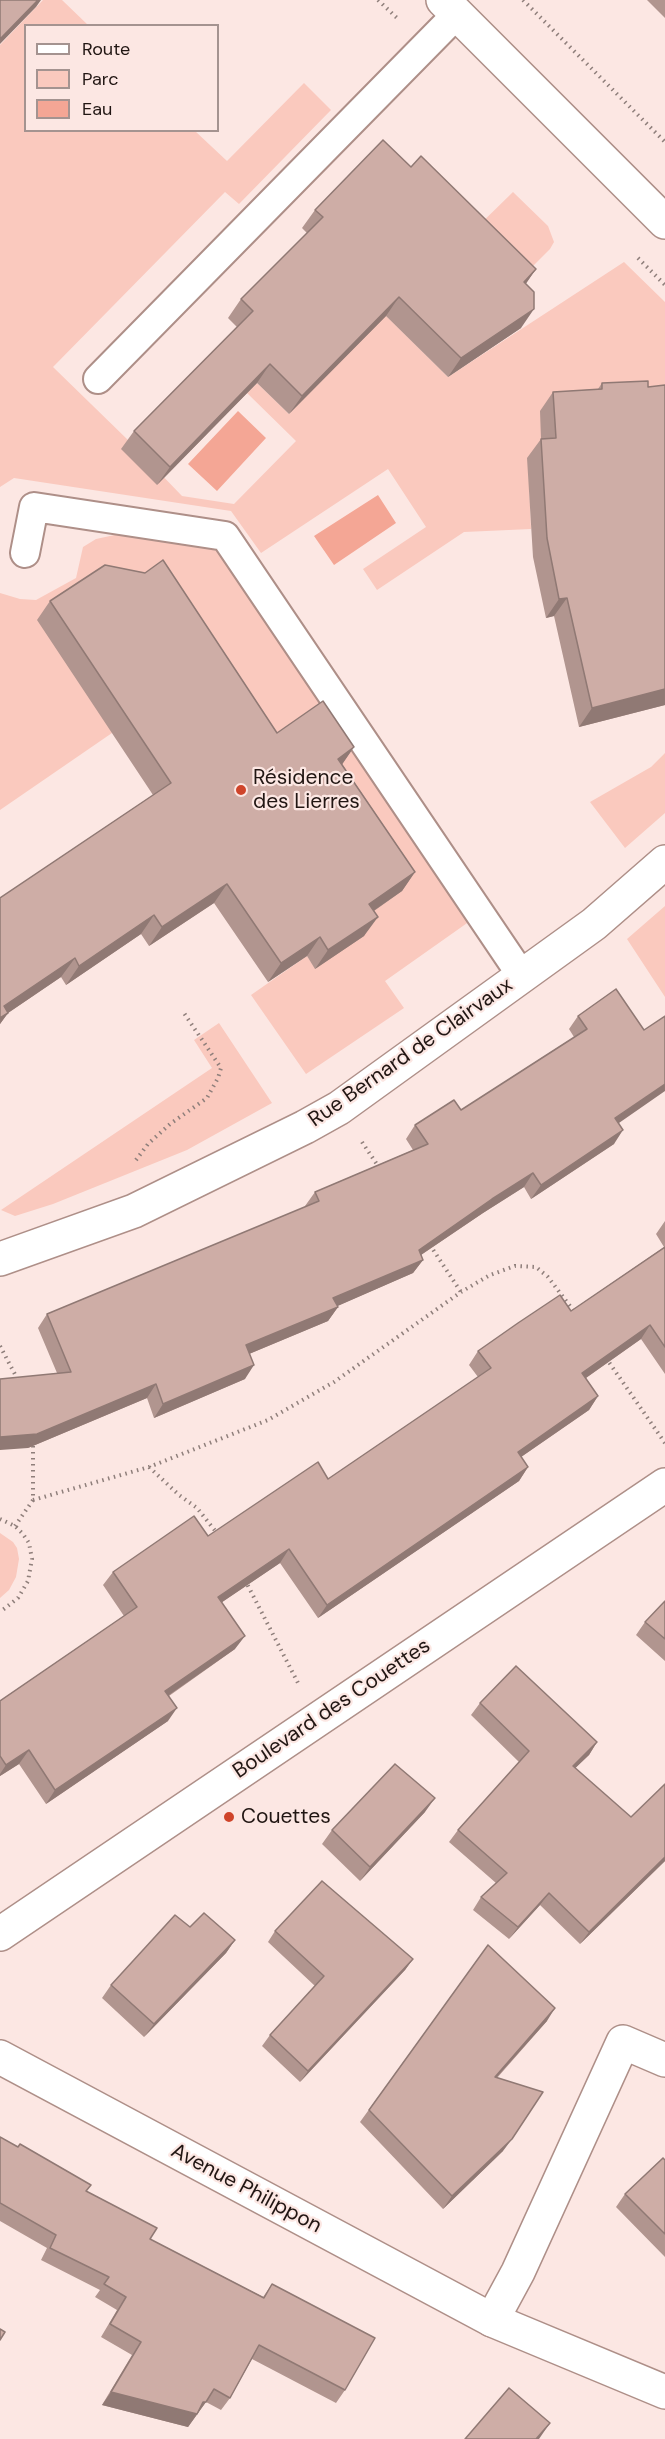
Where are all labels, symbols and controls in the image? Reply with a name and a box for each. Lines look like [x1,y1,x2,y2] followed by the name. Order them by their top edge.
[24,24,219,132] legend
[82,37,130,61] text: Route
[82,67,118,91] text: Parc
[82,97,112,121] text: Eau
[253,765,360,815] place label: Résidence des Lierres
[234,783,248,797] marker: Résidence des Lierres
[304,973,518,1133] street label: Rue Bernard de Clairvaux
[229,1634,435,1784] street label: Boulevard des Couettes
[241,1804,331,1830] place label: Couettes
[222,1810,236,1824] marker: Couettes
[166,2139,326,2239] street label: Avenue Philippon

